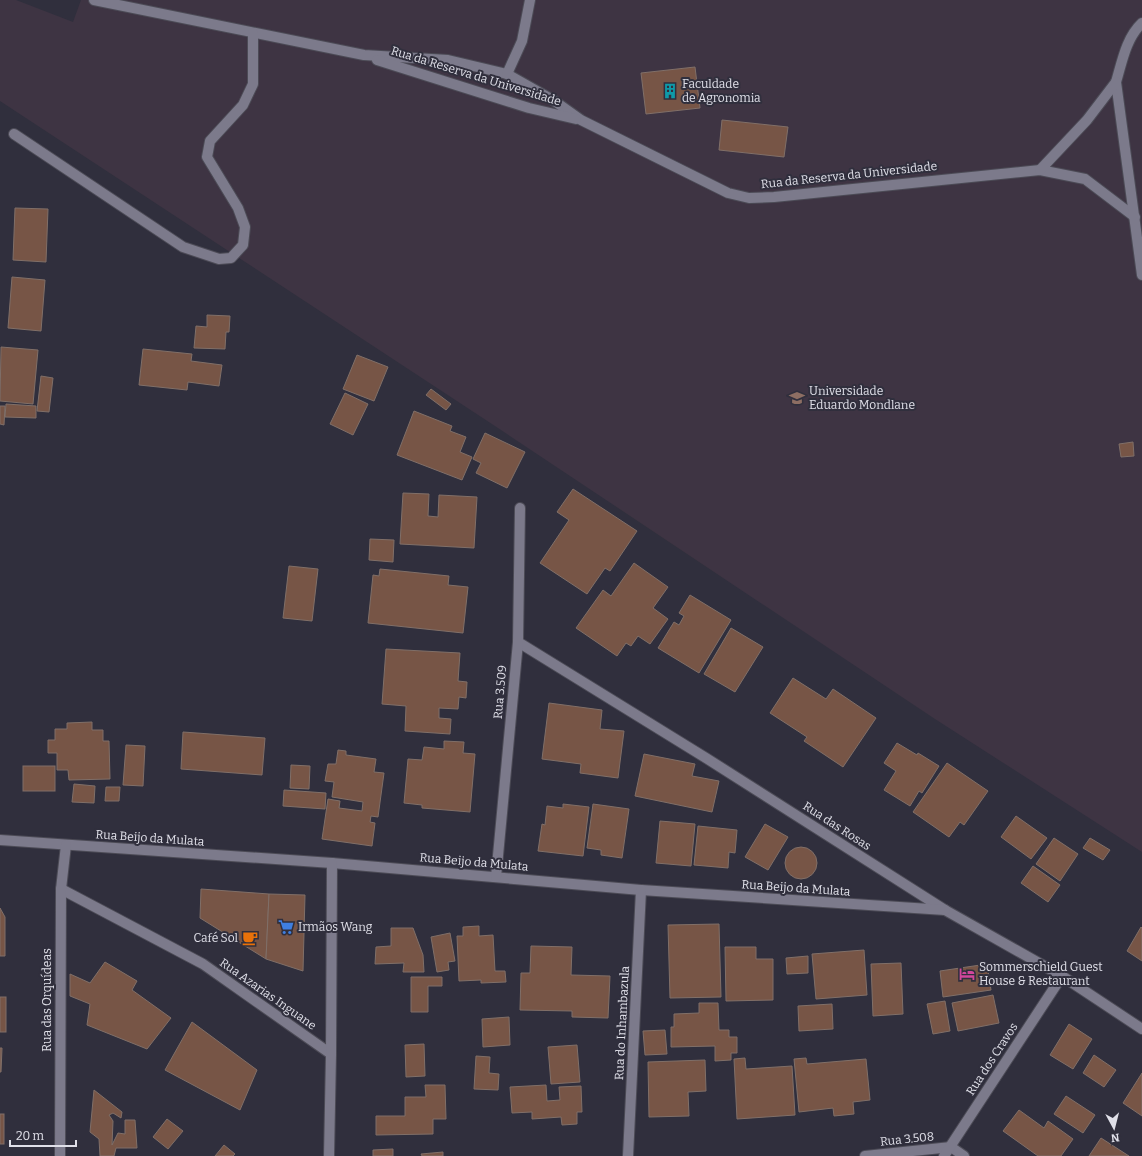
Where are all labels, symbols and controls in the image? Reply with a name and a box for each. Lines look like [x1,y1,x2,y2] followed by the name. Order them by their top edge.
[389,43,563,109] street label: Rua da Reserva da Universidade
[682,77,761,105] place label: Faculdade de Agronomia
[661,82,679,100] building icon: Faculdade de Agronomia
[760,159,938,191] street label: Rua da Reserva da Universidade
[809,384,915,412] place label: Universidade Eduardo Mondlane
[788,389,806,407] school or university icon: Universidade Eduardo Mondlane
[491,664,509,720] street label: Rua 3.509
[800,799,874,853] street label: Rua das Rosas
[95,827,205,849] street label: Rua Beijo da Mulata
[419,850,529,874] street label: Rua Beijo da Mulata
[741,877,851,899] street label: Rua Beijo da Mulata
[277,918,295,936] supermarket icon: Irmãos Wang
[298,920,373,934] place label: Irmãos Wang
[241,929,259,947] cafe icon: Café Sol
[194,931,239,945] place label: Café Sol
[40,948,54,1052] street label: Rua das Orquídeas
[217,955,319,1033] street label: Rua Azarias Inguane
[979,960,1103,988] place label: Sommerschield Guest House & Restaurant
[612,965,632,1080] street label: Rua do Inhambazula
[958,965,976,983] hotel icon: Sommerschield Guest House & Restaurant
[963,1020,1021,1098] street label: Rua dos Cravos
[1094,1108,1134,1148] north arrow
[10,1122,76,1148] scale bar
[16,1129,45,1143] text: 20 m
[879,1129,935,1149] street label: Rua 3.508
[1110,1130,1120,1144] text: N

